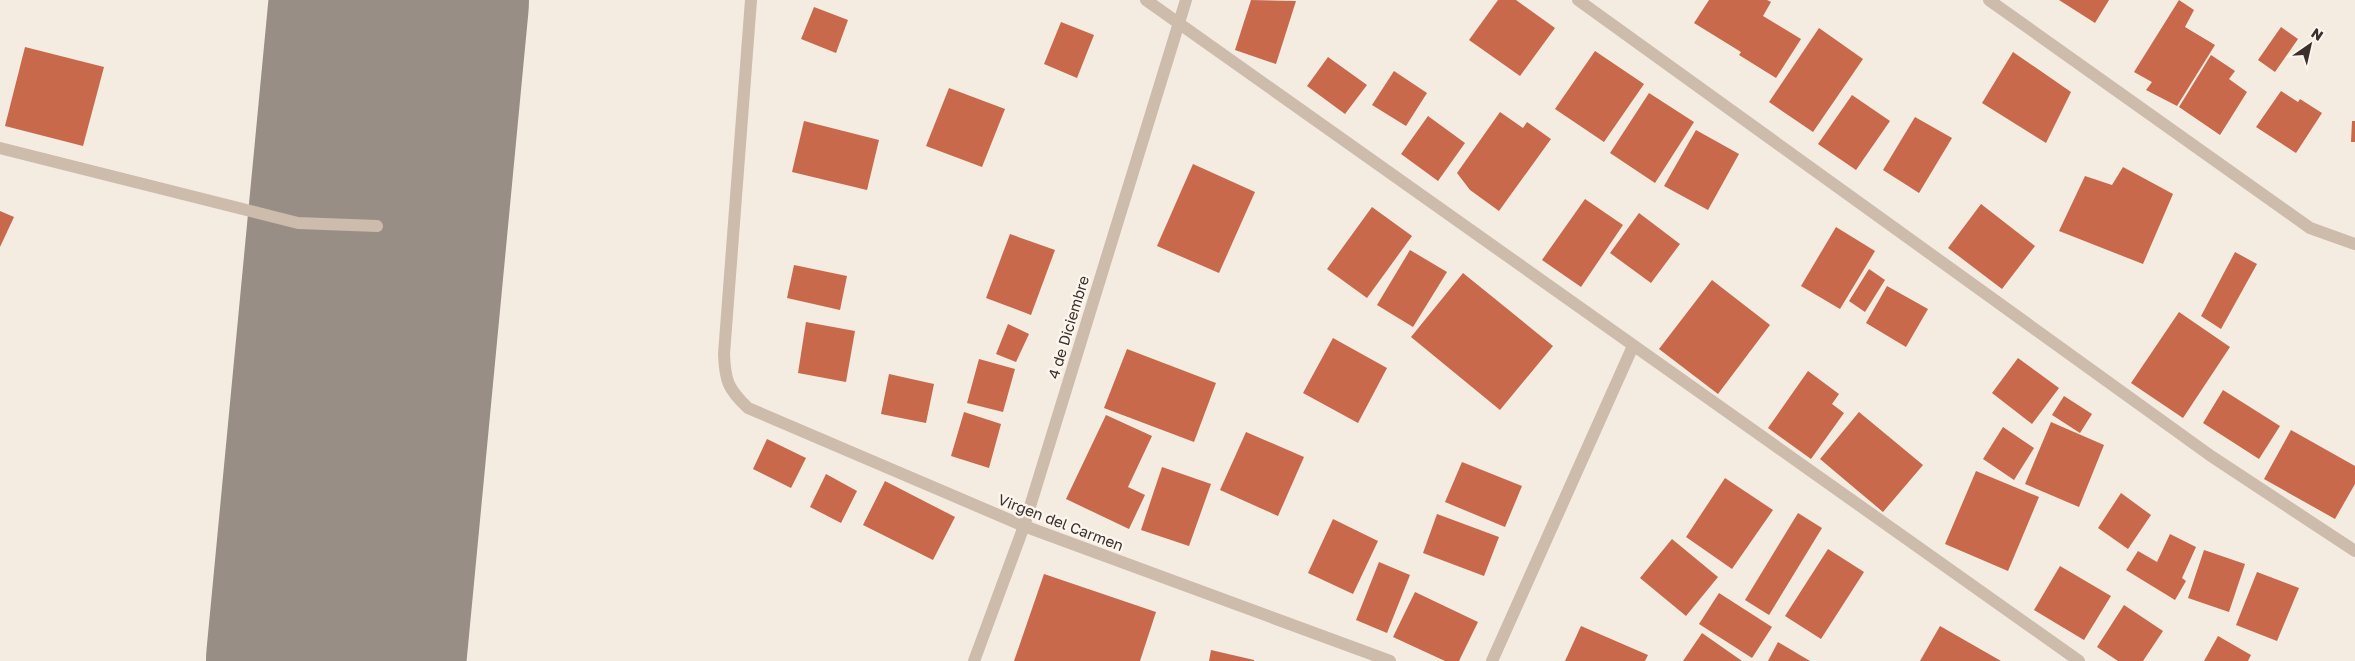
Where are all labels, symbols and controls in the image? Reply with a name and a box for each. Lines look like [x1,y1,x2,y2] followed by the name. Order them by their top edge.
[2285,20,2335,70] north arrow
[2308,24,2327,44] text: N
[1044,273,1092,381] street label: 4 de Diciembre
[996,490,1126,554] street label: Virgen del Carmen

